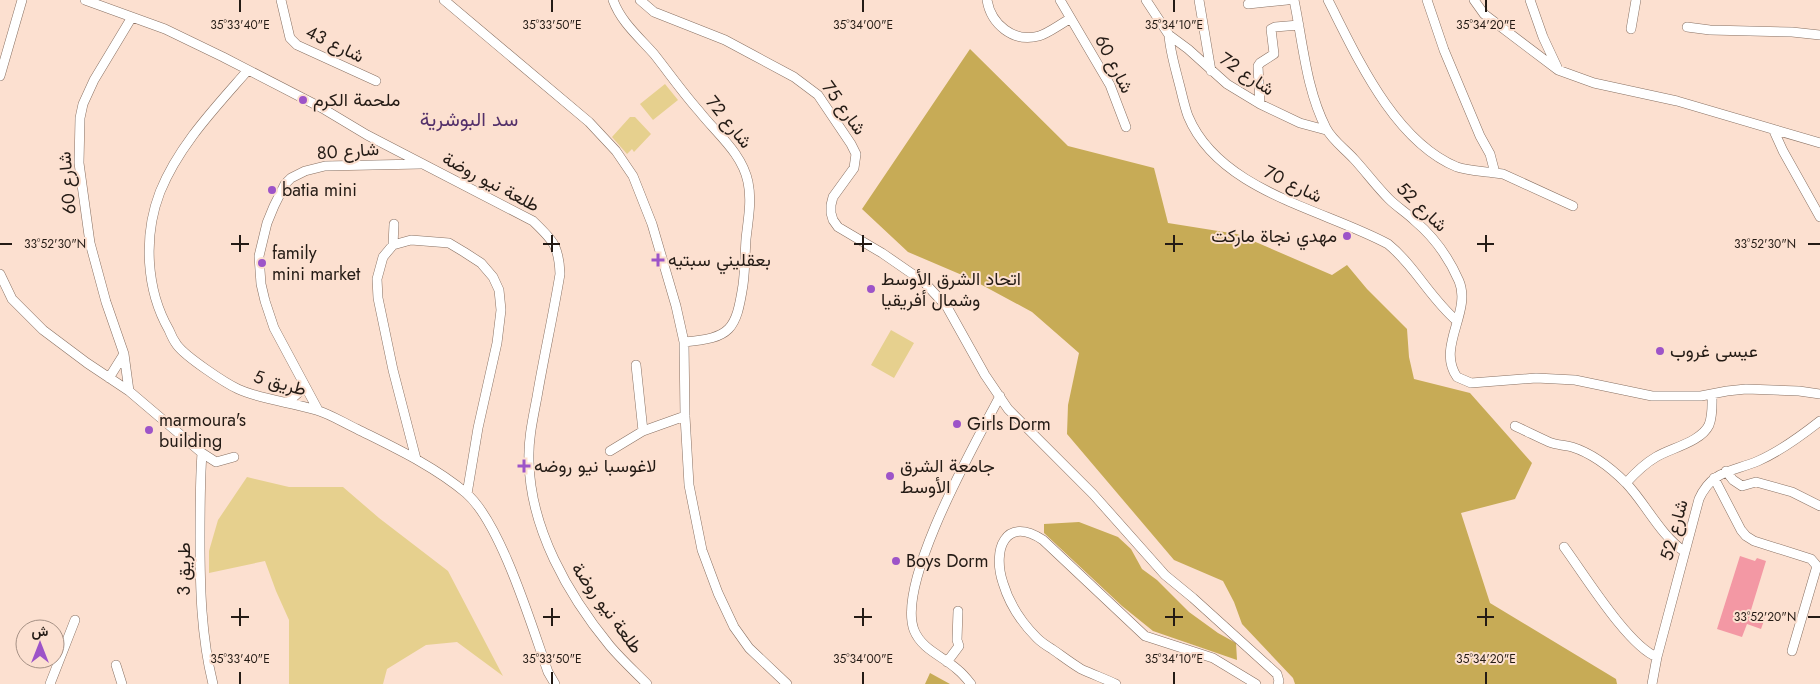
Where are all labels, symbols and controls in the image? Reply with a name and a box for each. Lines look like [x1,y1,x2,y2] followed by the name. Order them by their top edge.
[210,16,270,34] text: 35°33'40"E
[522,16,582,34] text: 35°33'50"E
[833,16,893,34] text: 35°34'00"E
[1145,16,1203,34] text: 35°34'10"E
[1456,16,1516,34] text: 35°34'20"E
[301,19,369,69] street label: شارع 43
[1088,30,1140,98] street label: شارع 60
[1214,46,1280,102] street label: شارع 72
[815,76,873,140] street label: شارع 75
[313,87,400,113] place label: ملحمة الكرم
[700,90,758,154] street label: شارع 72
[297,94,309,106] marker: ملحمة الكرم
[420,105,518,134] district label: سد البوشرية
[316,136,380,166] street label: شارع 80
[438,145,544,219] street label: طلعة نيو روضة
[51,151,83,215] street label: شارع 60
[1260,159,1326,209] street label: شارع 70
[1391,176,1453,238] street label: شارع 52
[282,177,357,203] place label: batia mini
[266,184,278,196] marker: batia mini
[1211,223,1337,251] place label: مهدي نجاة ماركت
[1341,230,1353,242] marker: مهدي نجاة ماركت
[24,235,86,253] text: 33°52'30"N
[1734,235,1796,253] text: 33°52'30"N
[272,240,361,287] place label: family mini market
[668,247,771,275] place label: بعقليني سبتيه
[652,254,664,266] marker: بعقليني سبتيه
[256,257,268,269] marker: family mini market
[881,266,1021,313] place label: اتحاد الشرق الأوسط وشمال أفريقيا
[865,283,877,295] marker: اتحاد الشرق الأوسط وشمال أفريقيا
[1670,338,1758,364] place label: عيسى غروب
[1654,345,1666,357] marker: عيسى غروب
[251,363,309,403] street label: طريق 5
[159,407,246,454] place label: marmoura's building
[967,411,1051,437] place label: Girls Dorm
[951,418,963,430] marker: Girls Dorm
[143,424,155,436] marker: marmoura's building
[534,453,657,479] place label: لاغوسبا نيو روضه
[900,453,995,500] place label: جامعة الشرق الأوسط
[518,460,530,472] marker: لاغوسبا نيو روضه
[884,470,896,482] marker: جامعة الشرق الأوسط
[1653,497,1695,563] street label: شارع 52
[171,542,197,596] street label: طريق 3
[906,548,988,574] place label: Boys Dorm
[890,555,902,567] marker: Boys Dorm
[565,557,649,659] street label: طلعة نيو روضة
[1734,608,1796,626] text: 33°52'20"N
[15,619,65,669] north arrow
[32,621,49,641] text: ش
[210,650,270,668] text: 35°33'40"E
[522,650,582,668] text: 35°33'50"E
[833,650,893,668] text: 35°34'00"E
[1145,650,1203,668] text: 35°34'10"E
[1456,650,1516,668] text: 35°34'20"E

